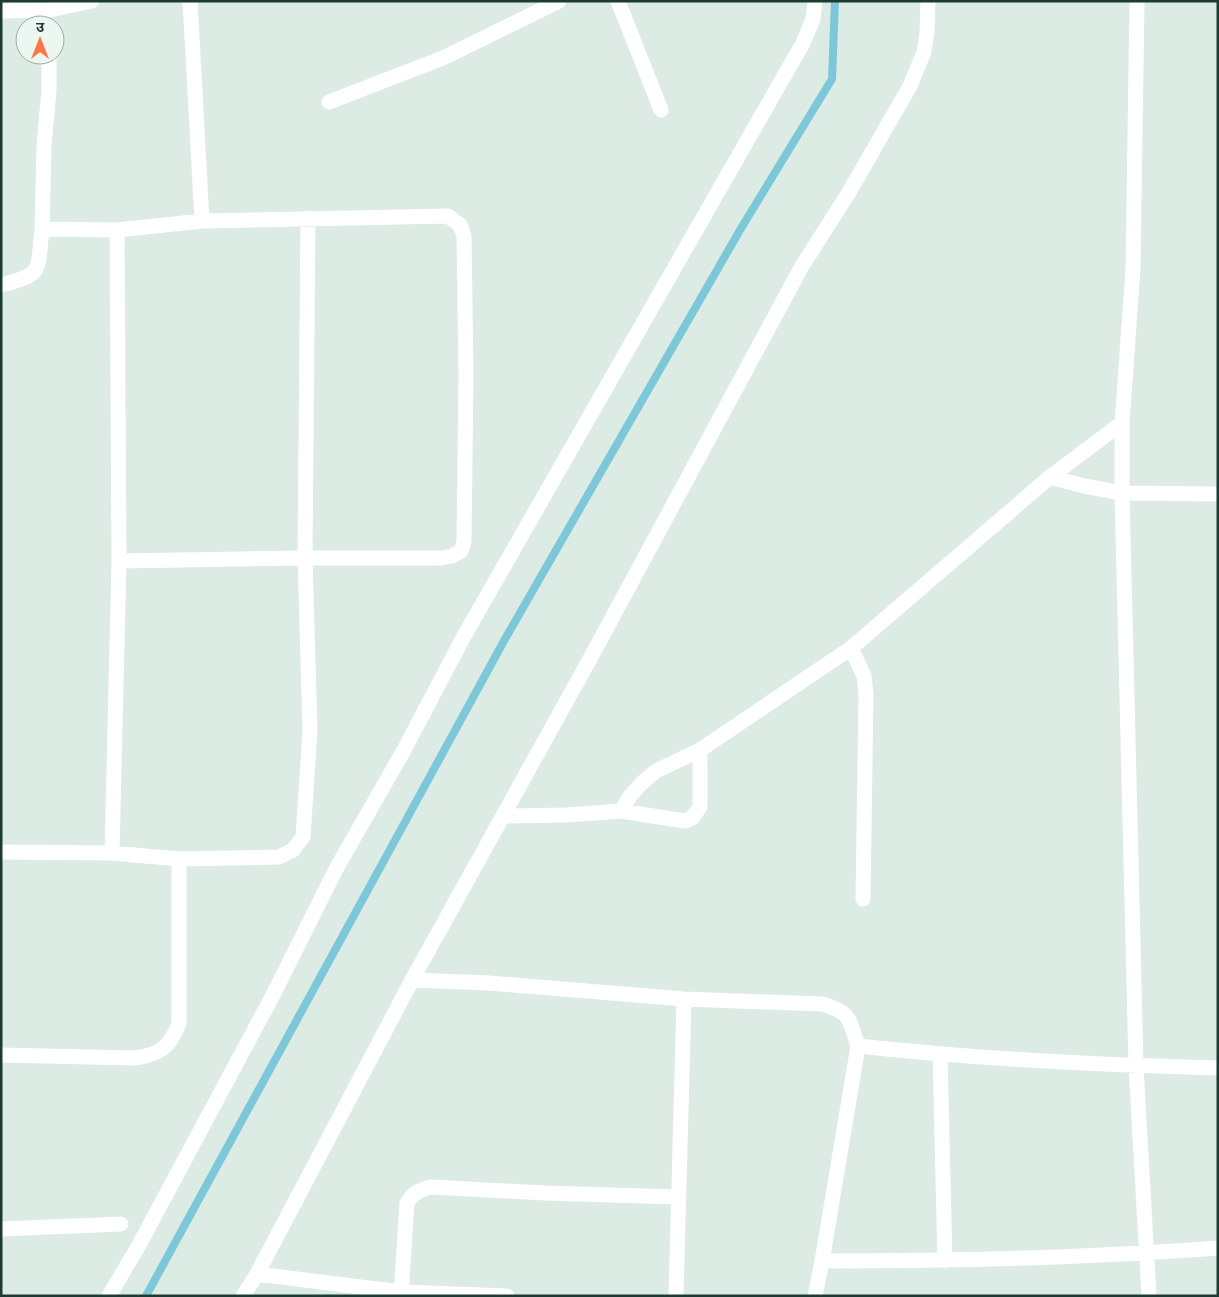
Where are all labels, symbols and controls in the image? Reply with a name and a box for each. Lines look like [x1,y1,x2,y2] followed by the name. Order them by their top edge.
[15,15,65,65] north arrow
[36,18,45,35] text: उ

